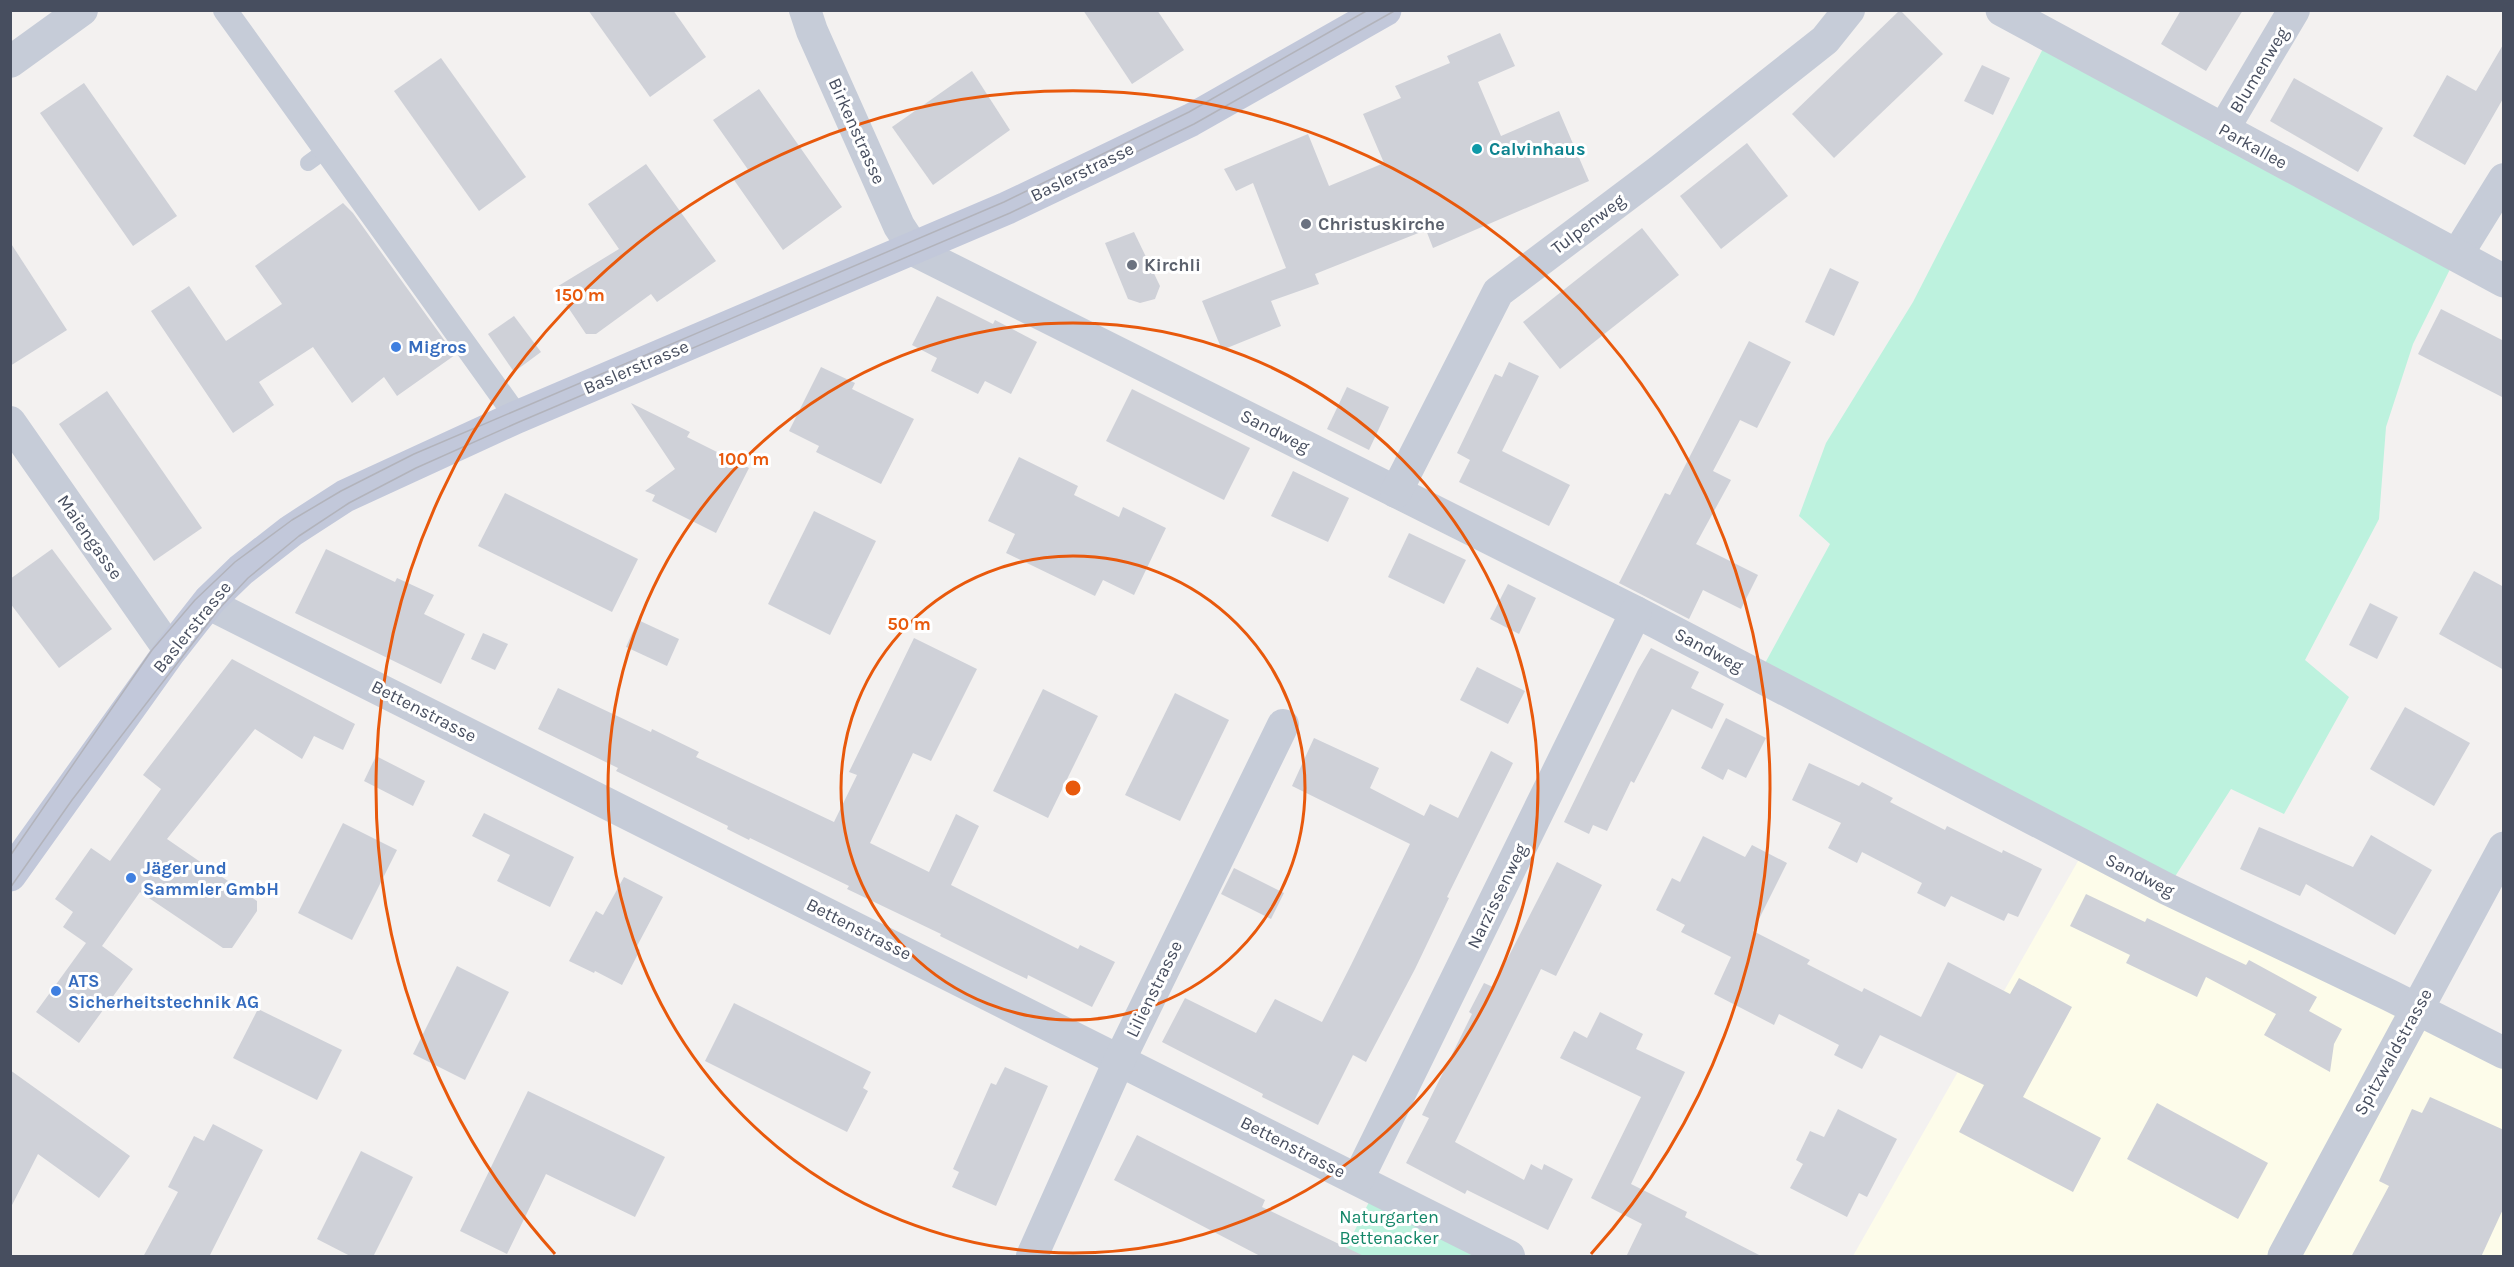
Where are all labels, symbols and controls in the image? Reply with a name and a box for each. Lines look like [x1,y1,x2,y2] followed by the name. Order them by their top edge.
[2225,23,2293,117] street label: Blumenweg
[824,74,890,188] street label: Birkenstrasse
[2215,118,2291,174] street label: Parkallee
[1027,138,1137,206] street label: Baslerstrasse
[1489,138,1585,160] place label: Calvinhaus
[1470,142,1484,156] marker: Calvinhaus
[1547,189,1629,259] street label: Tulpenweg
[1318,213,1445,235] place label: Christuskirche
[1299,217,1313,231] marker: Christuskirche
[1144,254,1201,276] place label: Kirchli
[1125,258,1139,272] marker: Kirchli
[555,284,605,306] text: 150 m
[580,335,692,399] street label: Baslerstrasse
[408,336,467,358] place label: Migros
[389,340,403,354] marker: Migros
[1237,404,1313,458] street label: Sandweg
[719,448,769,470] text: 100 m
[53,490,127,584] street label: Maiengasse
[148,576,236,678] street label: Baslerstrasse
[887,613,931,635] text: 50 m
[1671,623,1747,677] street label: Sandweg
[368,675,480,747] street label: Bettenstrasse
[1063,778,1083,798] centre of rings
[1462,840,1532,952] street label: Narzissenweg
[2102,848,2178,902] street label: Sandweg
[143,857,279,900] place label: Jäger und Sammler GmbH
[124,871,138,885] marker: Jäger und Sammler GmbH
[803,893,915,965] street label: Bettenstrasse
[1121,937,1187,1041] street label: Lilienstrasse
[68,970,259,1013] place label: ATS Sicherheitstechnik AG
[49,984,63,998] marker: ATS Sicherheitstechnik AG
[2349,985,2437,1119] street label: Spitzwaldstrasse
[1237,1111,1349,1183] street label: Bettenstrasse
[1339,1206,1439,1249] park label: Naturgarten Bettenacker

